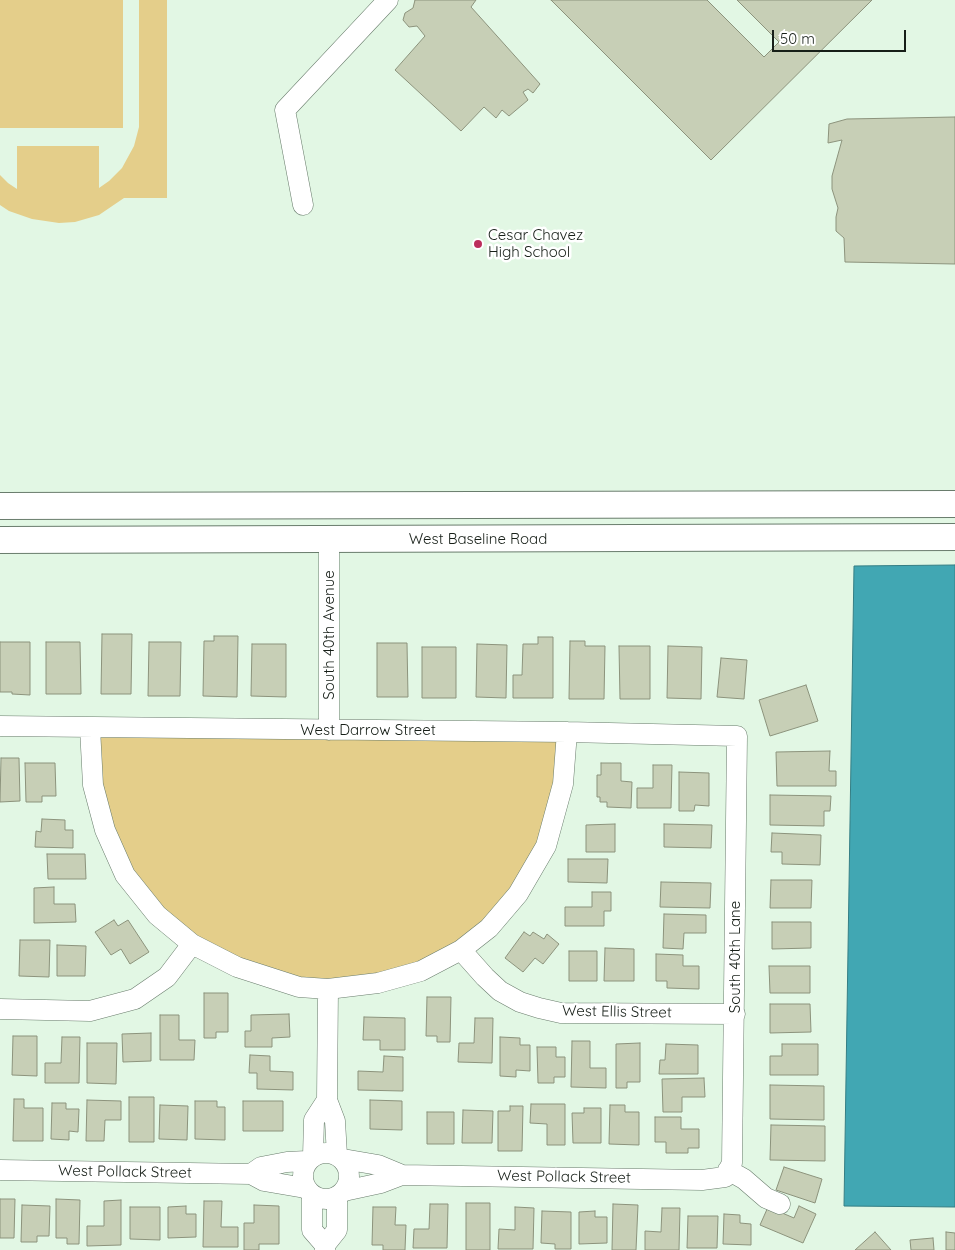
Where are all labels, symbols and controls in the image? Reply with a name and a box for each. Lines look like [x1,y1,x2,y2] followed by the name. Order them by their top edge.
[775,20,909,52] scale bar
[780,29,815,48] text: 50 m
[488,226,583,261] place label: Cesar Chavez High School
[472,238,484,250] marker: Cesar Chavez High School
[409,530,547,548] street label: West Baseline Road
[320,570,338,700] street label: South 40th Avenue
[300,721,436,739] street label: West Darrow Street
[726,901,744,1013] street label: South 40th Lane
[562,1002,672,1022] street label: West Ellis Street
[58,1162,192,1182] street label: West Pollack Street
[497,1167,631,1187] street label: West Pollack Street

